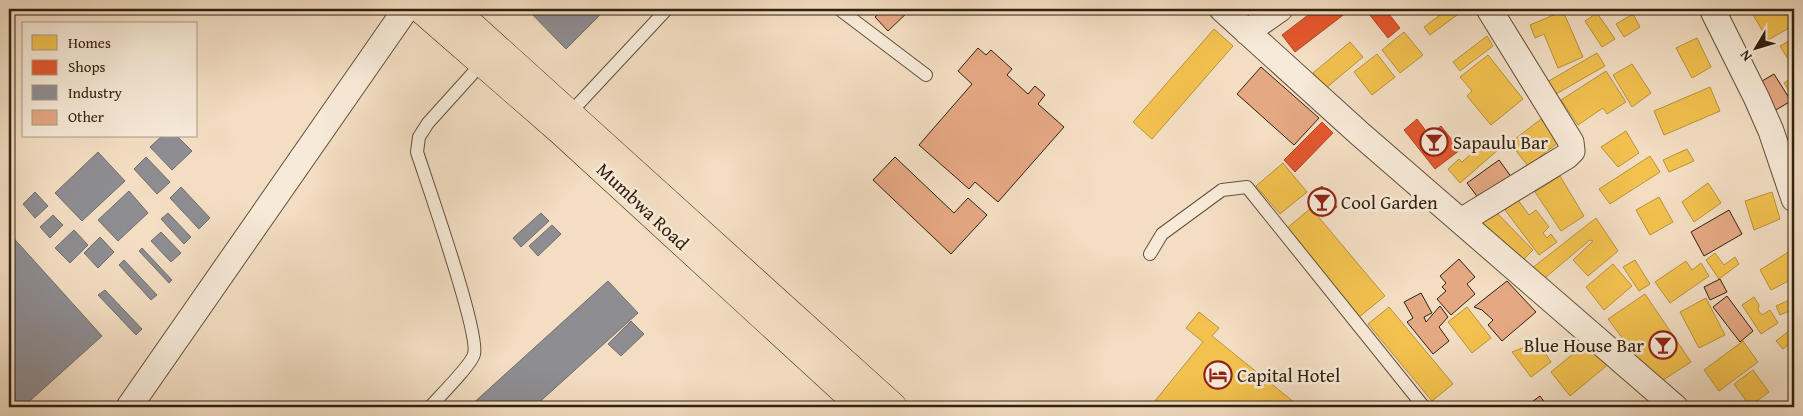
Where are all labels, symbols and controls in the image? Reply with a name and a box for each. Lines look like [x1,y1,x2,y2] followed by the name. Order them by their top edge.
[22,22,198,138] legend
[1730,22,1780,72] north arrow
[68,32,111,53] text: Homes
[1735,46,1757,66] text: N
[68,56,105,77] text: Shops
[68,82,123,103] text: Industry
[68,106,104,127] text: Other
[1419,127,1449,157] bar icon: Sapaulu Bar
[1453,128,1548,156] place label: Sapaulu Bar
[591,156,696,257] street label: Mumbwa Road
[1307,187,1337,217] bar icon: Cool Garden
[1341,188,1438,216] place label: Cool Garden
[1648,330,1678,360] bar icon: Blue House Bar
[1524,331,1644,359] place label: Blue House Bar
[1203,360,1233,390] hotel icon: Capital Hotel
[1237,361,1340,389] place label: Capital Hotel

